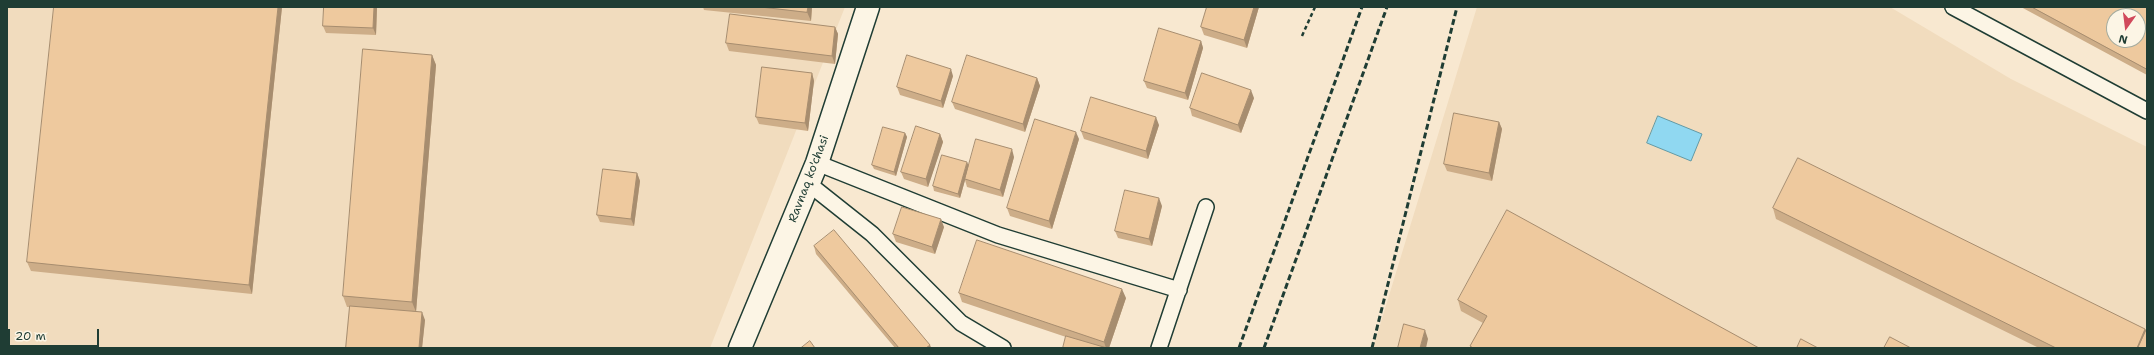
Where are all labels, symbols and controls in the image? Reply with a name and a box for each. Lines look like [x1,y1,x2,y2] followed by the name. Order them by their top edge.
[2106,8,2146,48] north arrow
[2117,31,2129,47] text: N
[786,133,832,225] street label: Ravnaq ko'chasi
[10,321,101,347] scale bar
[15,328,46,344] text: 20 m

